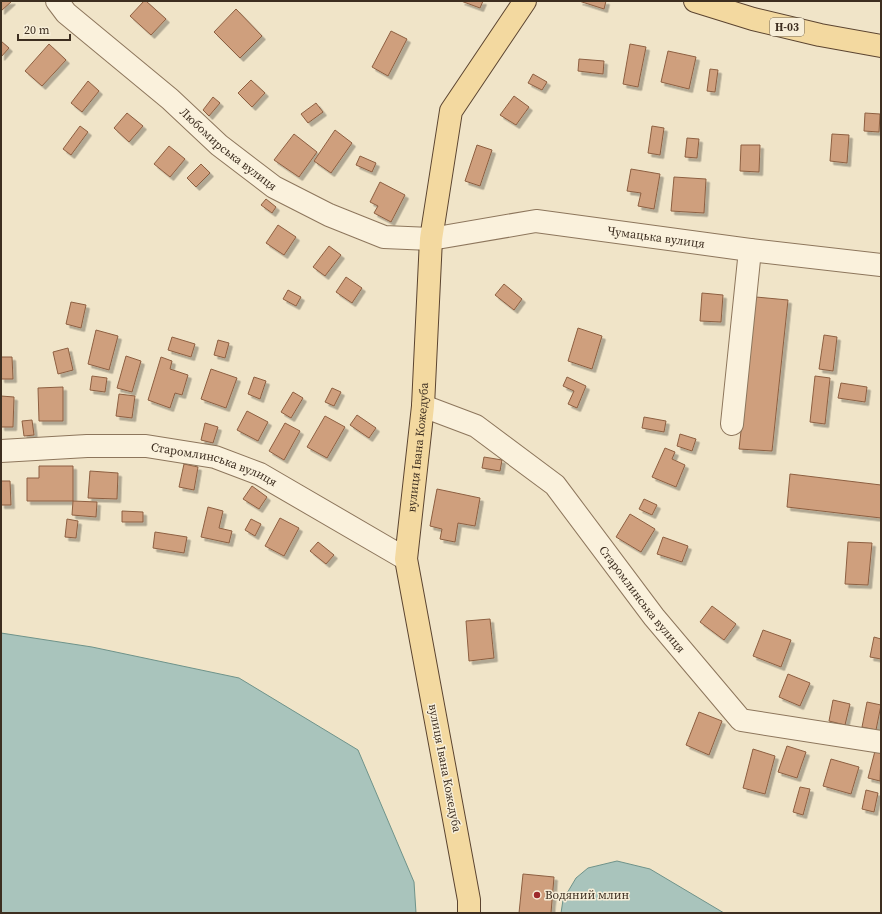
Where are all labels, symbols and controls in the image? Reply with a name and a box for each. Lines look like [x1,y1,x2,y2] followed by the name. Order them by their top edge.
[18,16,70,42] scale bar
[770,18,804,36] road number: Н-03
[24,22,50,38] text: 20 m
[176,104,280,194] street label: Любомирська вулиця
[606,223,706,252] street label: Чумацька вулиця
[403,381,432,513] street label: вулиця Івана Кожедуба
[150,439,280,490] street label: Старомлинська вулиця
[595,543,689,656] street label: Старомлинська вулиця
[425,702,465,834] street label: вулиця Івана Кожедуба
[545,887,629,903] place label: Водяний млин
[532,890,542,900] marker: Водяний млин

